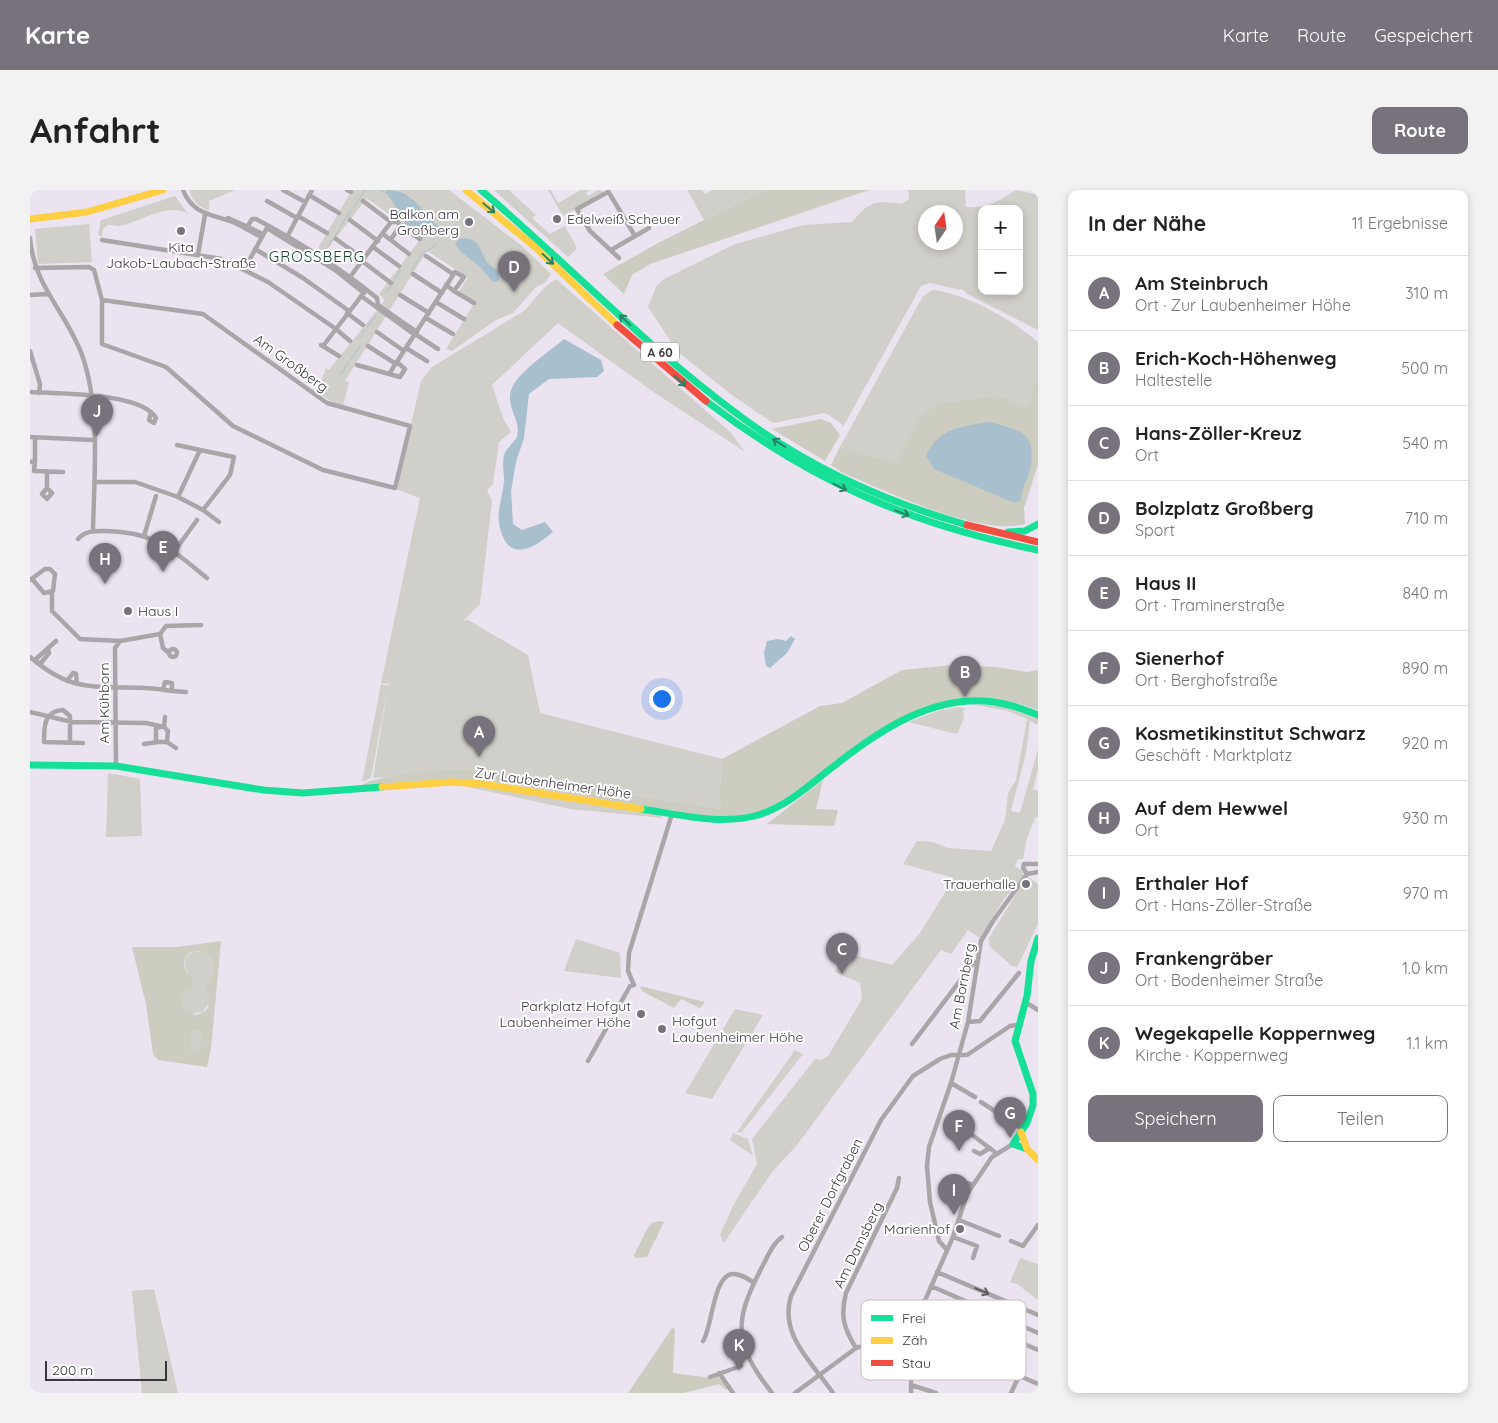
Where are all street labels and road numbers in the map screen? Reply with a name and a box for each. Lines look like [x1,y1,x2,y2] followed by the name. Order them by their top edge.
[250,330,332,396] street label: Am Großberg
[641,342,679,362] road number: A 60
[95,662,113,744] street label: Am Kühborn
[474,763,632,803] street label: Zur Laubenheimer Höhe
[945,942,979,1030] street label: Am Bornberg
[794,1135,866,1255] street label: Oberer Dorfgraben
[829,1199,887,1291] street label: Am Damsberg

